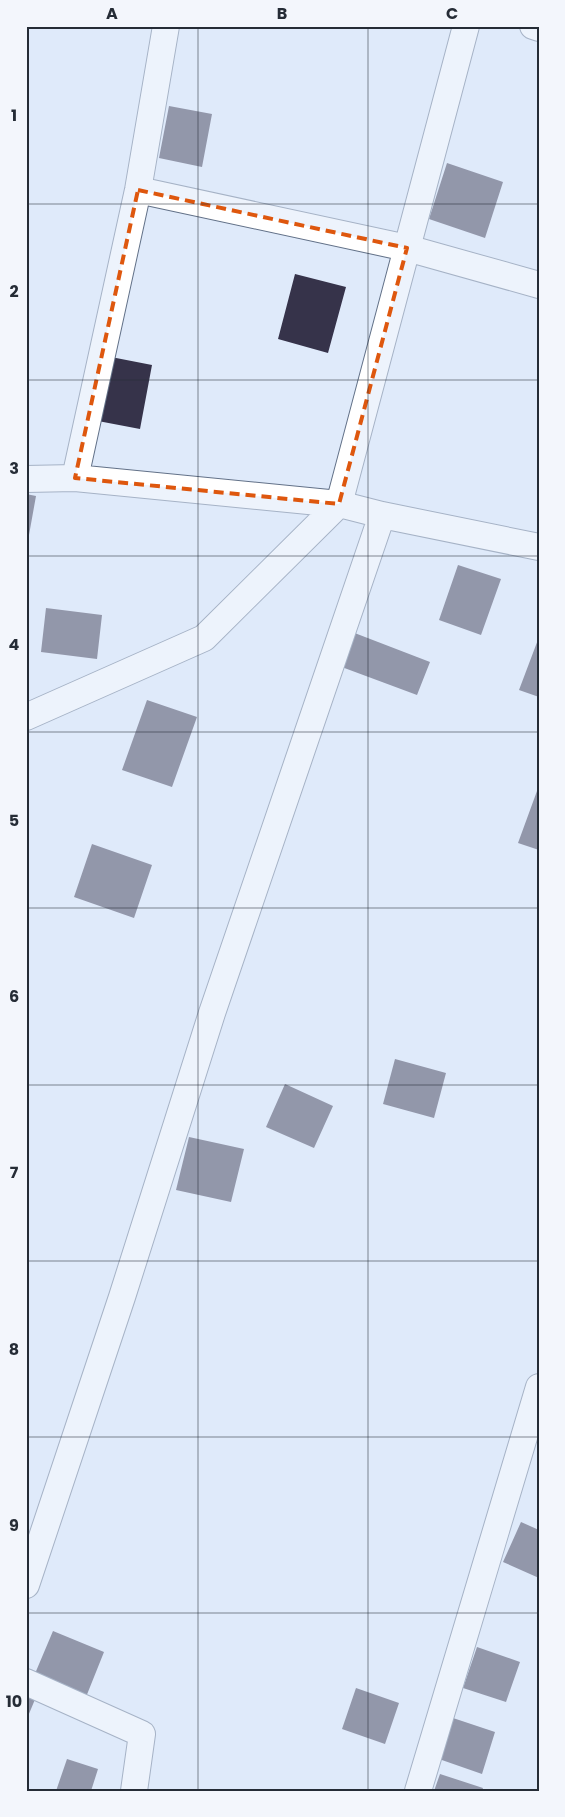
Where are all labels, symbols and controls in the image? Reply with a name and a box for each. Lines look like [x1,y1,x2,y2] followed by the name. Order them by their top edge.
[106,2,118,25] text: A
[277,2,287,25] text: B
[446,2,458,25] text: C
[11,104,17,127] text: 1
[9,280,19,303] text: 2
[9,457,19,480] text: 3
[9,633,20,656] text: 4
[9,809,19,832] text: 5
[9,985,19,1008] text: 6
[10,1161,19,1184] text: 7
[9,1338,19,1361] text: 8
[9,1514,19,1537] text: 9
[6,1690,22,1713] text: 10

